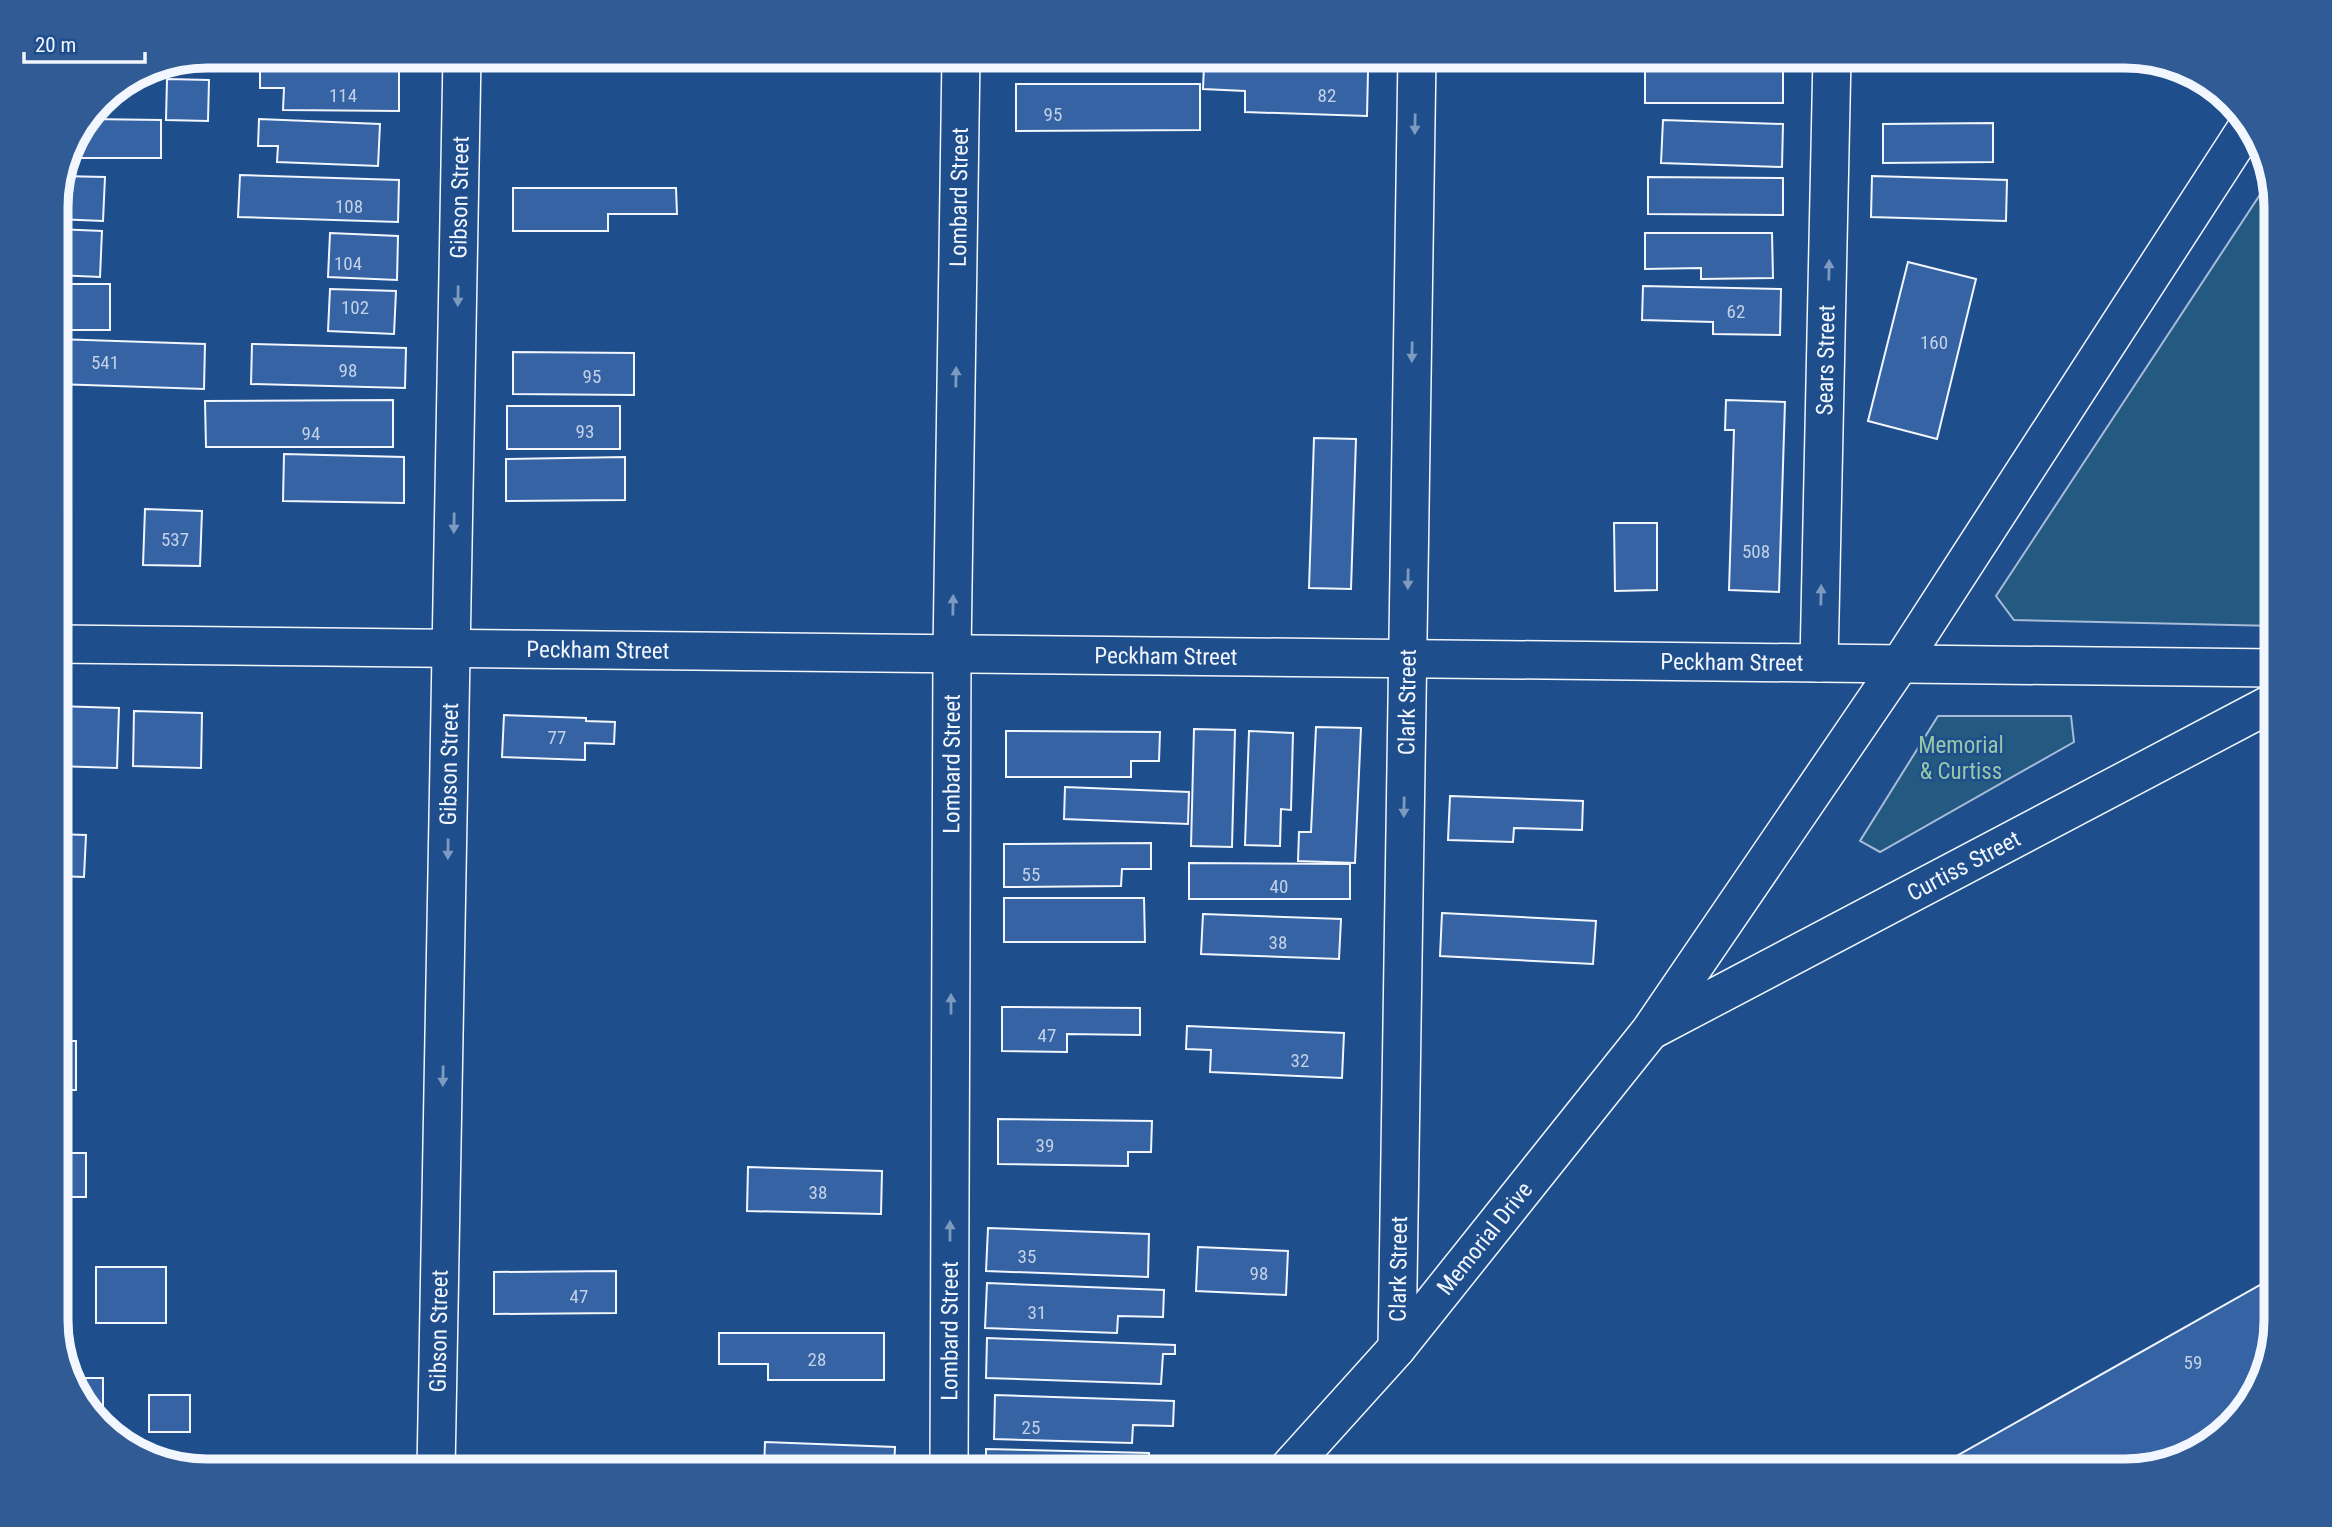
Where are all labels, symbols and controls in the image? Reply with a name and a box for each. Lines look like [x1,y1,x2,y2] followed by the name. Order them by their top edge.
[24,21,145,65] scale bar
[35,33,76,57] text: 20 m
[329,84,357,107] house number: 114
[1318,84,1336,107] house number: 82
[1044,103,1062,126] house number: 95
[1410,113,1421,135] one-way arrow
[945,127,974,267] street label: Lombard Street
[445,136,475,259] street label: Gibson Street
[335,195,363,218] house number: 108
[334,252,362,275] house number: 104
[1823,259,1834,281] one-way arrow
[452,285,464,307] one-way arrow
[341,296,369,319] house number: 102
[1727,300,1745,323] house number: 62
[1811,305,1841,416] street label: Sears Street
[1920,331,1948,354] house number: 160
[1406,341,1417,363] one-way arrow
[91,351,119,374] house number: 541
[339,359,357,382] house number: 98
[583,365,601,388] house number: 95
[951,366,962,388] one-way arrow
[576,420,594,443] house number: 93
[302,422,320,445] house number: 94
[448,512,460,534] one-way arrow
[161,528,189,551] house number: 537
[1742,540,1770,563] house number: 508
[1402,568,1413,590] one-way arrow
[1815,584,1826,606] one-way arrow
[947,594,959,616] one-way arrow
[526,636,670,665] street label: Peckham Street
[1094,642,1238,671] street label: Peckham Street
[1660,648,1804,677] street label: Peckham Street
[1393,649,1422,755] street label: Clark Street
[938,694,966,834] street label: Lombard Street
[435,703,464,826] street label: Gibson Street
[548,726,566,749] house number: 77
[1918,732,2004,785] park label: Memorial & Curtiss
[1399,796,1410,818] one-way arrow
[1903,825,2025,907] street label: Curtiss Street
[442,838,454,860] one-way arrow
[1022,863,1040,886] house number: 55
[1270,875,1288,898] house number: 40
[1269,931,1287,954] house number: 38
[945,993,957,1015] one-way arrow
[1038,1024,1056,1047] house number: 47
[1291,1049,1309,1072] house number: 32
[438,1065,449,1087] one-way arrow
[1036,1134,1054,1157] house number: 39
[1432,1177,1538,1301] street label: Memorial Drive
[809,1181,827,1204] house number: 38
[1384,1216,1413,1322] street label: Clark Street
[944,1220,956,1242] one-way arrow
[1018,1245,1036,1268] house number: 35
[936,1261,964,1401] street label: Lombard Street
[1250,1262,1268,1285] house number: 98
[424,1269,454,1393] street label: Gibson Street
[570,1285,588,1308] house number: 47
[1028,1301,1046,1324] house number: 31
[808,1348,826,1371] house number: 28
[2184,1351,2202,1374] house number: 59
[1022,1416,1040,1439] house number: 25

